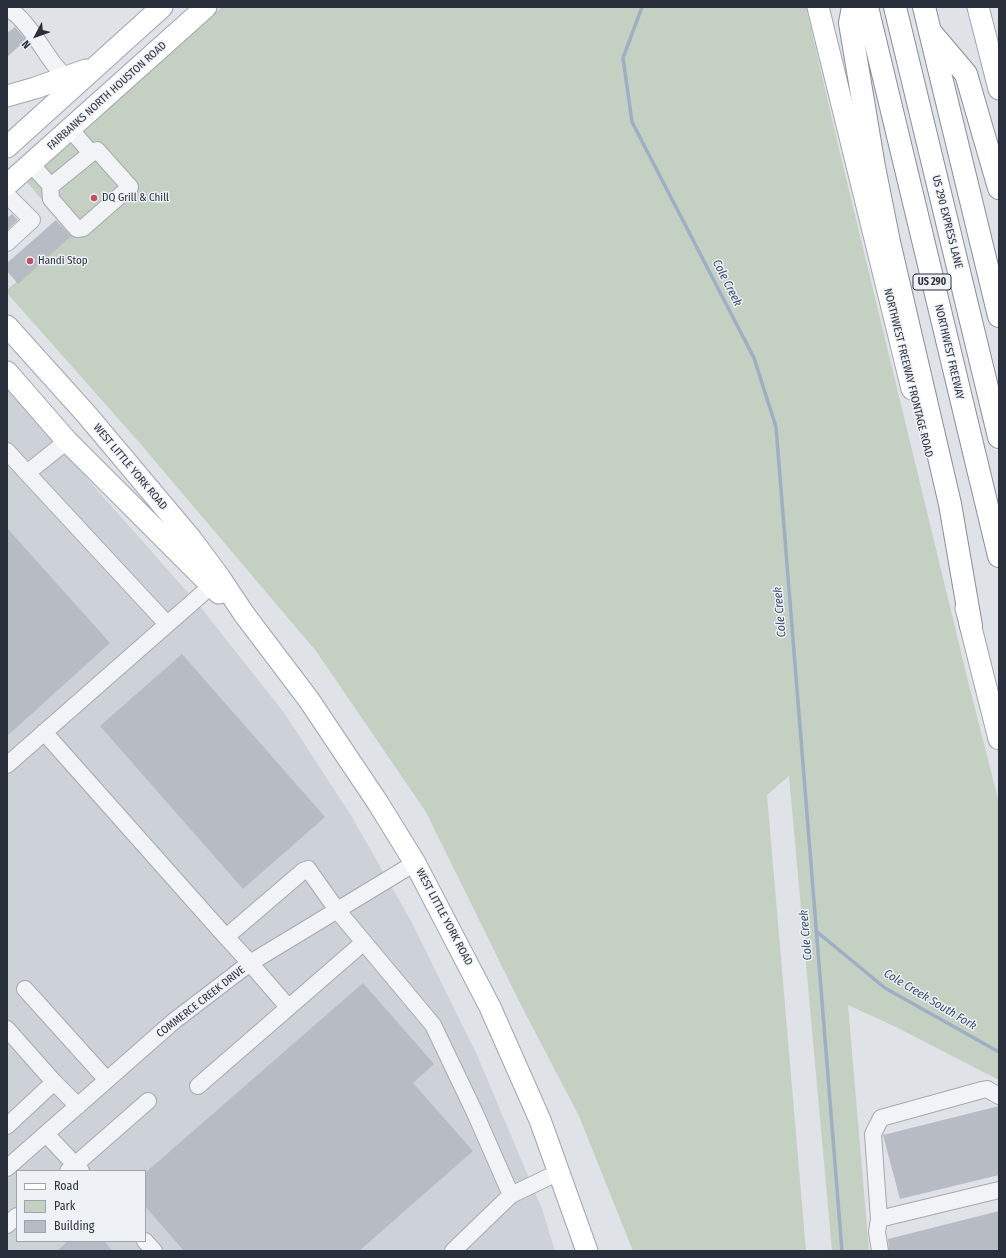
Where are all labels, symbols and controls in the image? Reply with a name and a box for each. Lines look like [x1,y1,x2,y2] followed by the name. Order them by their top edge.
[16,16,56,56] north arrow
[19,37,34,51] text: N
[45,39,169,153] street label: FAIRBANKS NORTH HOUSTON ROAD
[929,174,965,270] street label: US 290 EXPRESS LANE
[102,191,169,205] place label: DQ Grill & Chill
[89,193,99,203] marker: DQ Grill & Chill
[38,254,88,268] place label: Handi Stop
[25,256,35,266] marker: Handi Stop
[709,257,745,309] water label: Cole Creek
[913,274,951,290] road number: US 290
[881,287,935,459] street label: NORTHWEST FREEWAY FRONTAGE ROAD
[932,303,966,401] street label: NORTHWEST FREEWAY
[90,421,170,513] street label: WEST LITTLE YORK ROAD
[771,586,789,638] water label: Cole Creek
[413,866,475,968] street label: WEST LITTLE YORK ROAD
[797,909,815,961] water label: Cole Creek
[154,963,248,1041] street label: COMMERCE CREEK DRIVE
[881,967,979,1033] water label: Cole Creek South Fork
[16,1170,146,1242] legend
[54,1179,79,1193] text: Road
[54,1199,75,1213] text: Park
[54,1219,94,1233] text: Building

